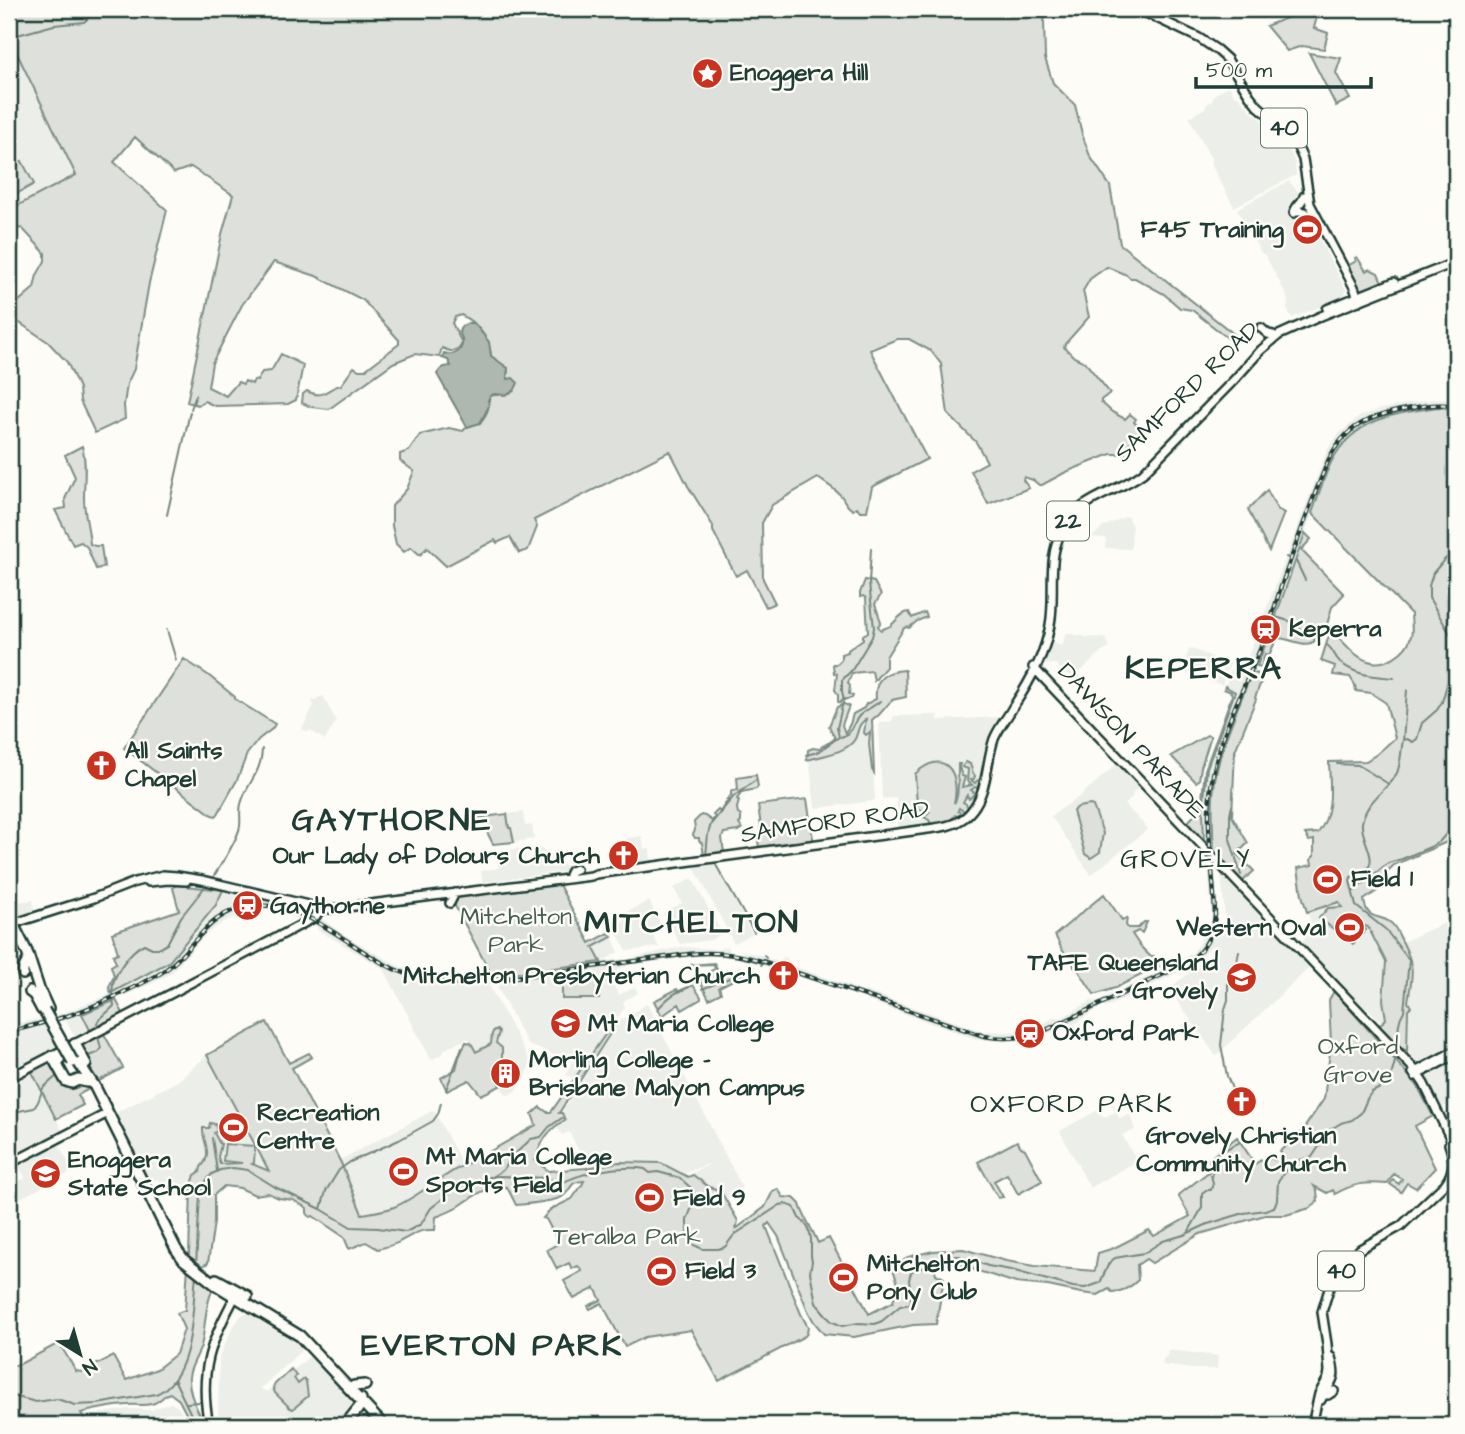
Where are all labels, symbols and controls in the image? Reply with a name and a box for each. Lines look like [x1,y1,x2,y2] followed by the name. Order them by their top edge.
[1196,46,1370,90] scale bar
[690,56,724,90] place icon: Enoggera Hill
[730,56,868,91] place label: Enoggera Hill
[1206,56,1273,85] text: 500 m
[1261,108,1307,148] road number: 40
[1140,213,1285,248] place label: F45 Training
[1290,213,1324,247] sports icon: F45 Training
[1107,314,1267,470] street label: SAMFORD ROAD
[1047,502,1089,540] road number: 22
[1249,612,1283,646] station icon: Keperra
[1289,612,1382,646] place label: Keperra
[1125,646,1283,691] district label: KEPERRA
[1049,655,1213,827] street label: DAWSON PARADE
[125,734,223,796] place label: All Saints Chapel
[85,748,119,782] church icon: All Saints Chapel
[739,792,931,852] street label: SAMFORD ROAD
[292,798,492,843] district label: GAYTHORNE
[273,839,601,875] place label: Our Lady of Dolours Church
[606,839,640,873] church icon: Our Lady of Dolours Church
[1120,841,1252,877] district label: GROVELY
[1311,862,1345,896] sports icon: Field 1
[1351,862,1414,896] place label: Field 1
[230,889,264,923] station icon: Gaythorne
[270,889,385,925] place label: Gaythorne
[460,900,572,962] park label: Mitchelton Park
[584,900,800,945] district label: MITCHELTON
[1175,911,1326,945] place label: Western Oval
[1332,911,1366,945] sports icon: Western Oval
[1027,946,1219,1010] place label: TAFE Queensland - Grovely
[403,959,761,995] place label: Mitchelton Presbyterian Church
[766,959,800,993] church icon: Mitchelton Presbyterian Church
[1224,960,1258,994] school or university icon: TAFE Queensland - Grovely
[548,1007,582,1041] school or university icon: Mt Maria College
[588,1007,774,1042] place label: Mt Maria College
[1013,1016,1047,1050] station icon: Oxford Park
[1053,1016,1199,1050] place label: Oxford Park
[1318,1030,1398,1092] park label: Oxford Grove
[529,1043,805,1107] place label: Morling College - Brisbane Malyon Campus
[489,1057,523,1091] building icon: Morling College - Brisbane Malyon Campus
[1224,1085,1258,1119] church icon: Grovely Christian Community Church
[970,1086,1174,1122] district label: OXFORD PARK
[257,1096,380,1158] place label: Recreation Centre
[217,1110,251,1144] sports icon: Recreation Centre
[1136,1119,1347,1183] place label: Grovely Christian Community Church
[425,1140,612,1202] place label: Mt Maria College Sports Field
[67,1143,211,1205] place label: Enoggera State School
[386,1154,420,1188] sports icon: Mt Maria College Sports Field
[28,1157,62,1191] school or university icon: Enoggera State School
[633,1181,667,1215] sports icon: Field 9
[673,1181,746,1215] place label: Field 9
[553,1220,701,1254] park label: Teralba Park
[867,1247,979,1311] place label: Mitchelton Pony Club
[1318,1252,1364,1290] road number: 40
[645,1254,679,1288] sports icon: Field 3
[685,1254,757,1288] place label: Field 3
[827,1261,861,1295] sports icon: Mitchelton Pony Club
[46,1318,116,1388] north arrow
[361,1323,623,1368] district label: EVERTON PARK
[76,1352,102,1381] text: N

